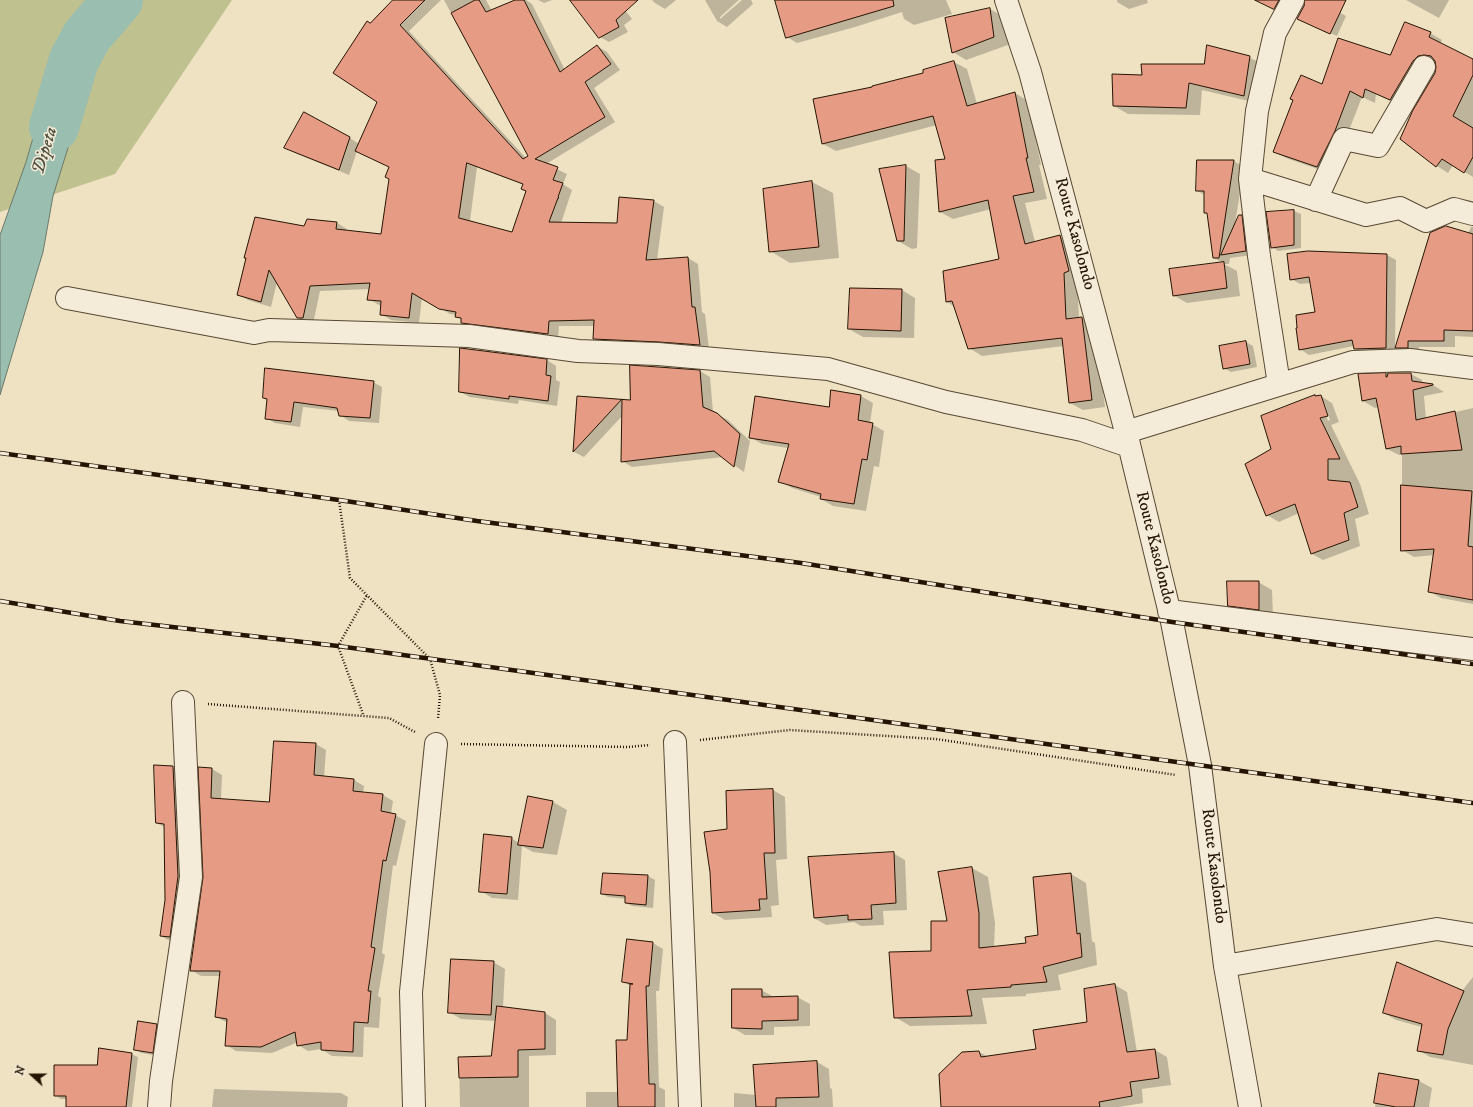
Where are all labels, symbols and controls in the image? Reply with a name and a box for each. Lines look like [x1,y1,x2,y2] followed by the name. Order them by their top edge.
[29,125,63,177] water label: Dipeta
[1049,175,1099,293] street label: Route Kasolondo
[1130,489,1178,607] street label: Route Kasolondo
[1196,807,1230,925] street label: Route Kasolondo
[12,1055,52,1095] north arrow
[13,1064,29,1077] text: N

